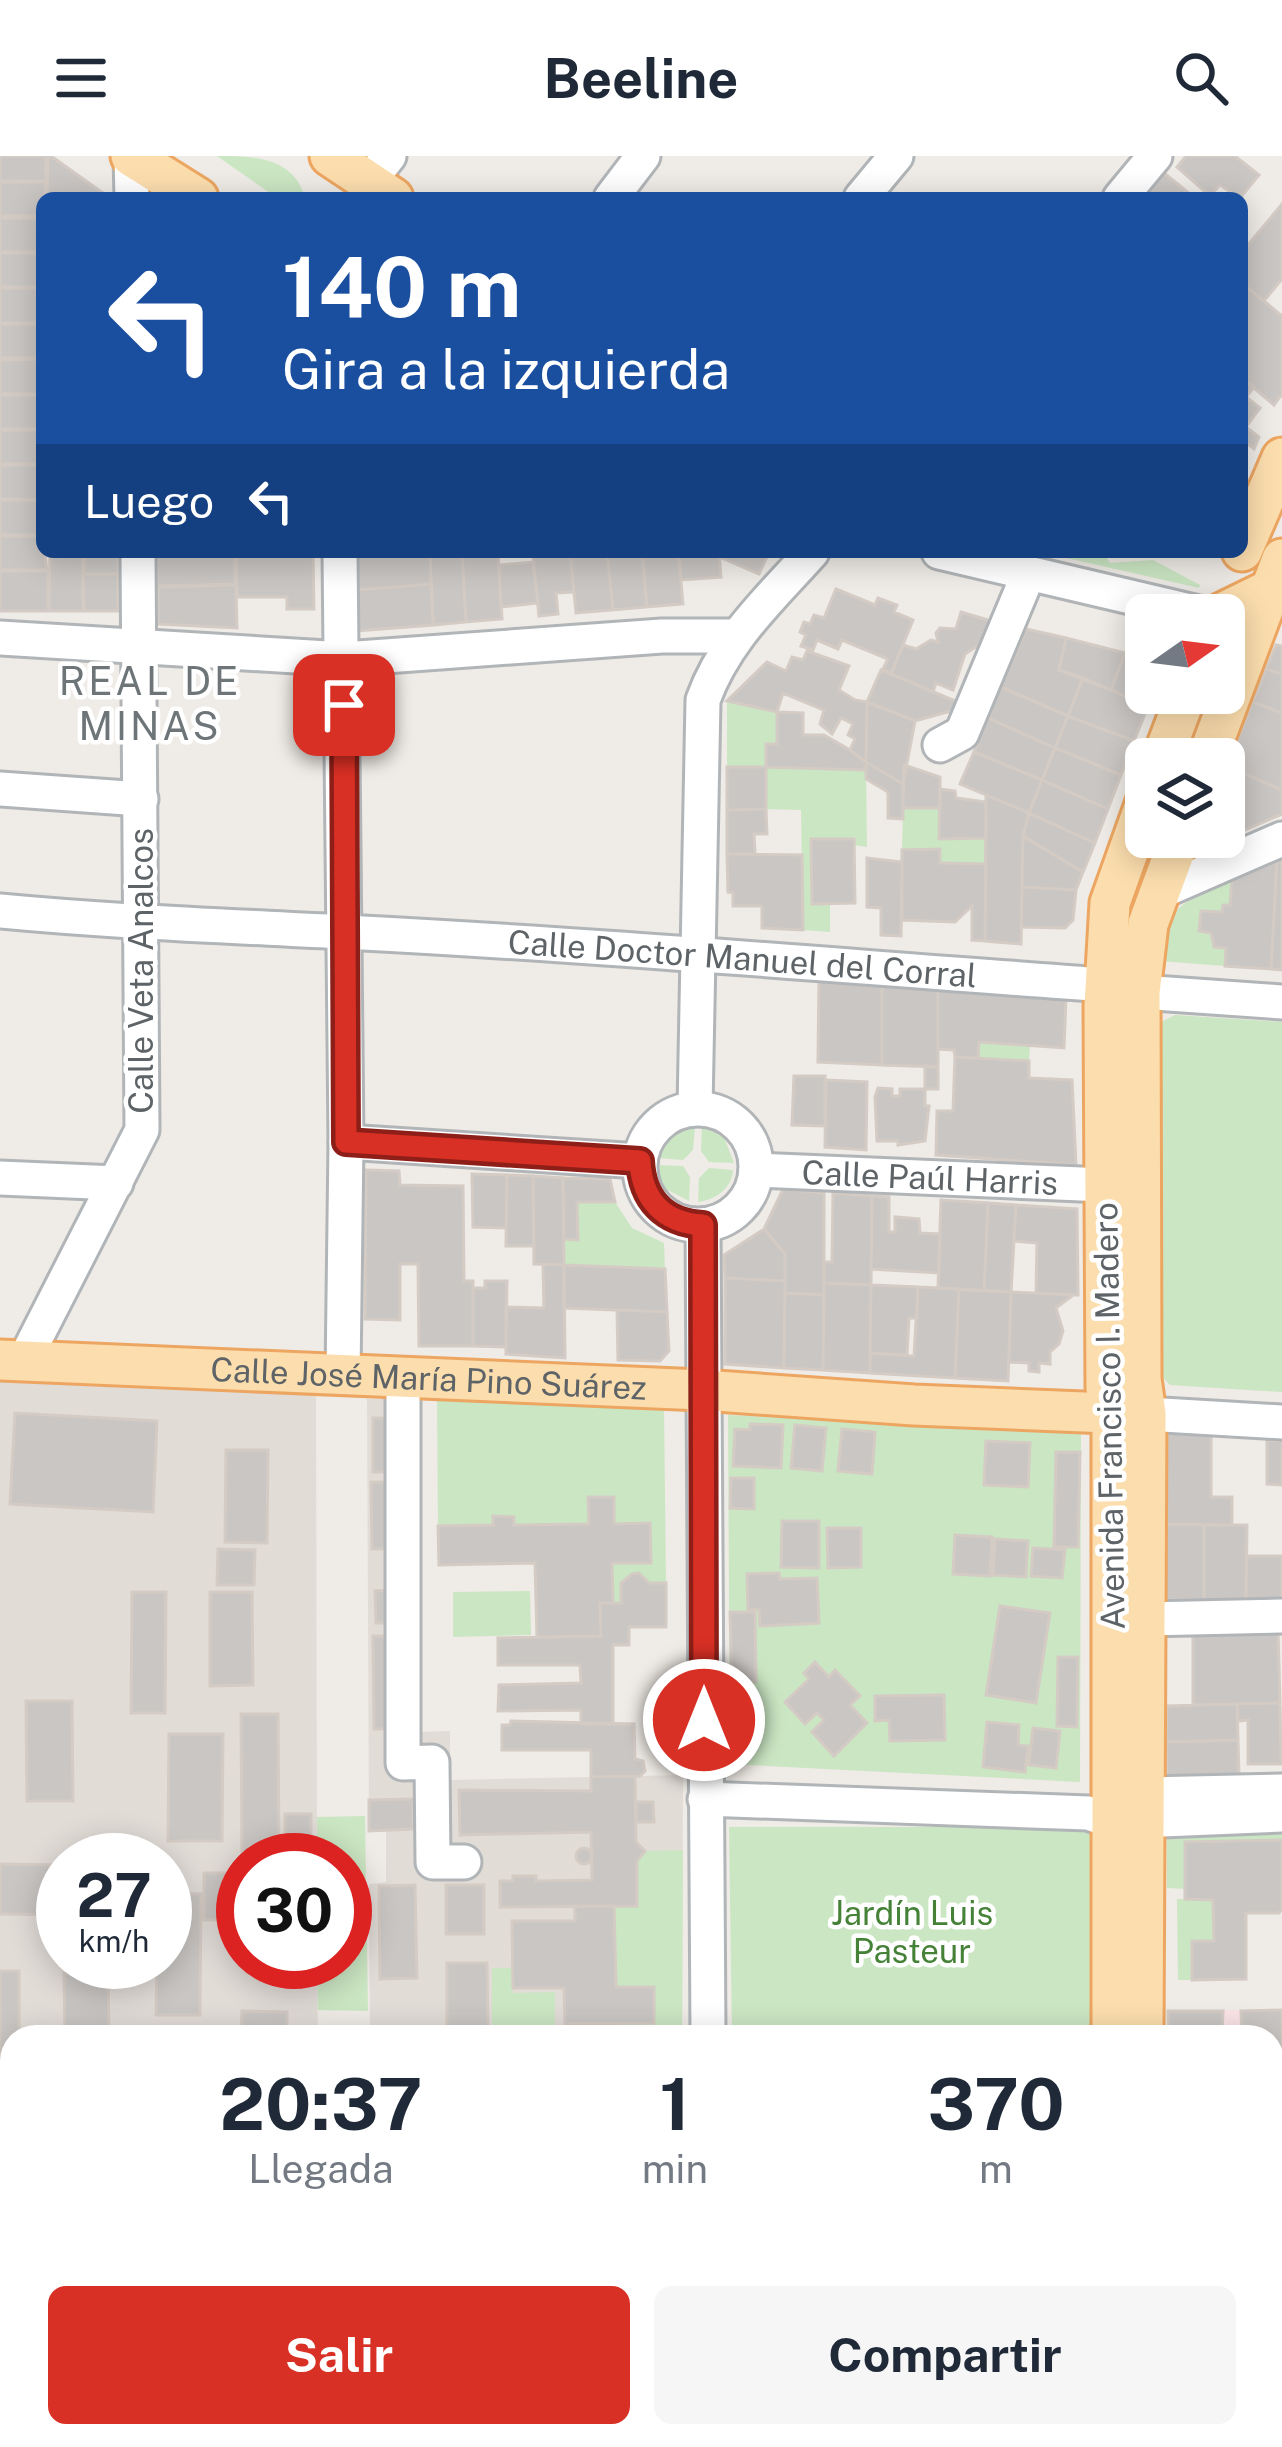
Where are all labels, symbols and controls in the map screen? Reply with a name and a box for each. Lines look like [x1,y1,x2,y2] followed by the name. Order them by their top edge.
[48,45,114,111] icon: menu
[1168,45,1234,111] icon: search
[544,47,738,110] text: Beeline
[282,237,521,336] text: 140 m
[84,240,240,396] icon: left
[282,338,730,401] text: Gira a la izquierda
[238,468,304,534] icon: left
[84,475,214,528] text: Luego
[1125,594,1245,714] north arrow
[1125,594,1245,858] map controls
[293,654,395,756] pin
[59,658,241,749] district label: REAL DE MINAS
[311,672,377,738] icon: arrive
[1125,738,1245,858] button: layers
[122,828,160,1114] street label: Calle Veta Analcos
[507,923,978,995] street label: Calle Doctor Manuel del Corral
[801,1153,1059,1202] street label: Calle Paúl Harris
[1086,1202,1132,1630] street label: Avenida Francisco I. Madero
[210,1350,647,1407] street label: Calle José María Pino Suárez
[641,1657,767,1783] position arrow
[216,1833,372,1989] speed limit sign: 30
[76,1860,152,1931] text: 27
[831,1894,993,1970] park label: Jardín Luis Pasteur
[79,1923,149,1959] text: km/h
[219,2062,423,2146] text: 20:37
[659,2062,690,2146] text: 1
[927,2062,1065,2146] text: 370
[248,2146,394,2192] text: Llegada
[642,2146,708,2192] text: min
[979,2146,1013,2192] text: m
[48,2286,630,2424] button: Salir
[654,2286,1236,2424] button: Compartir

